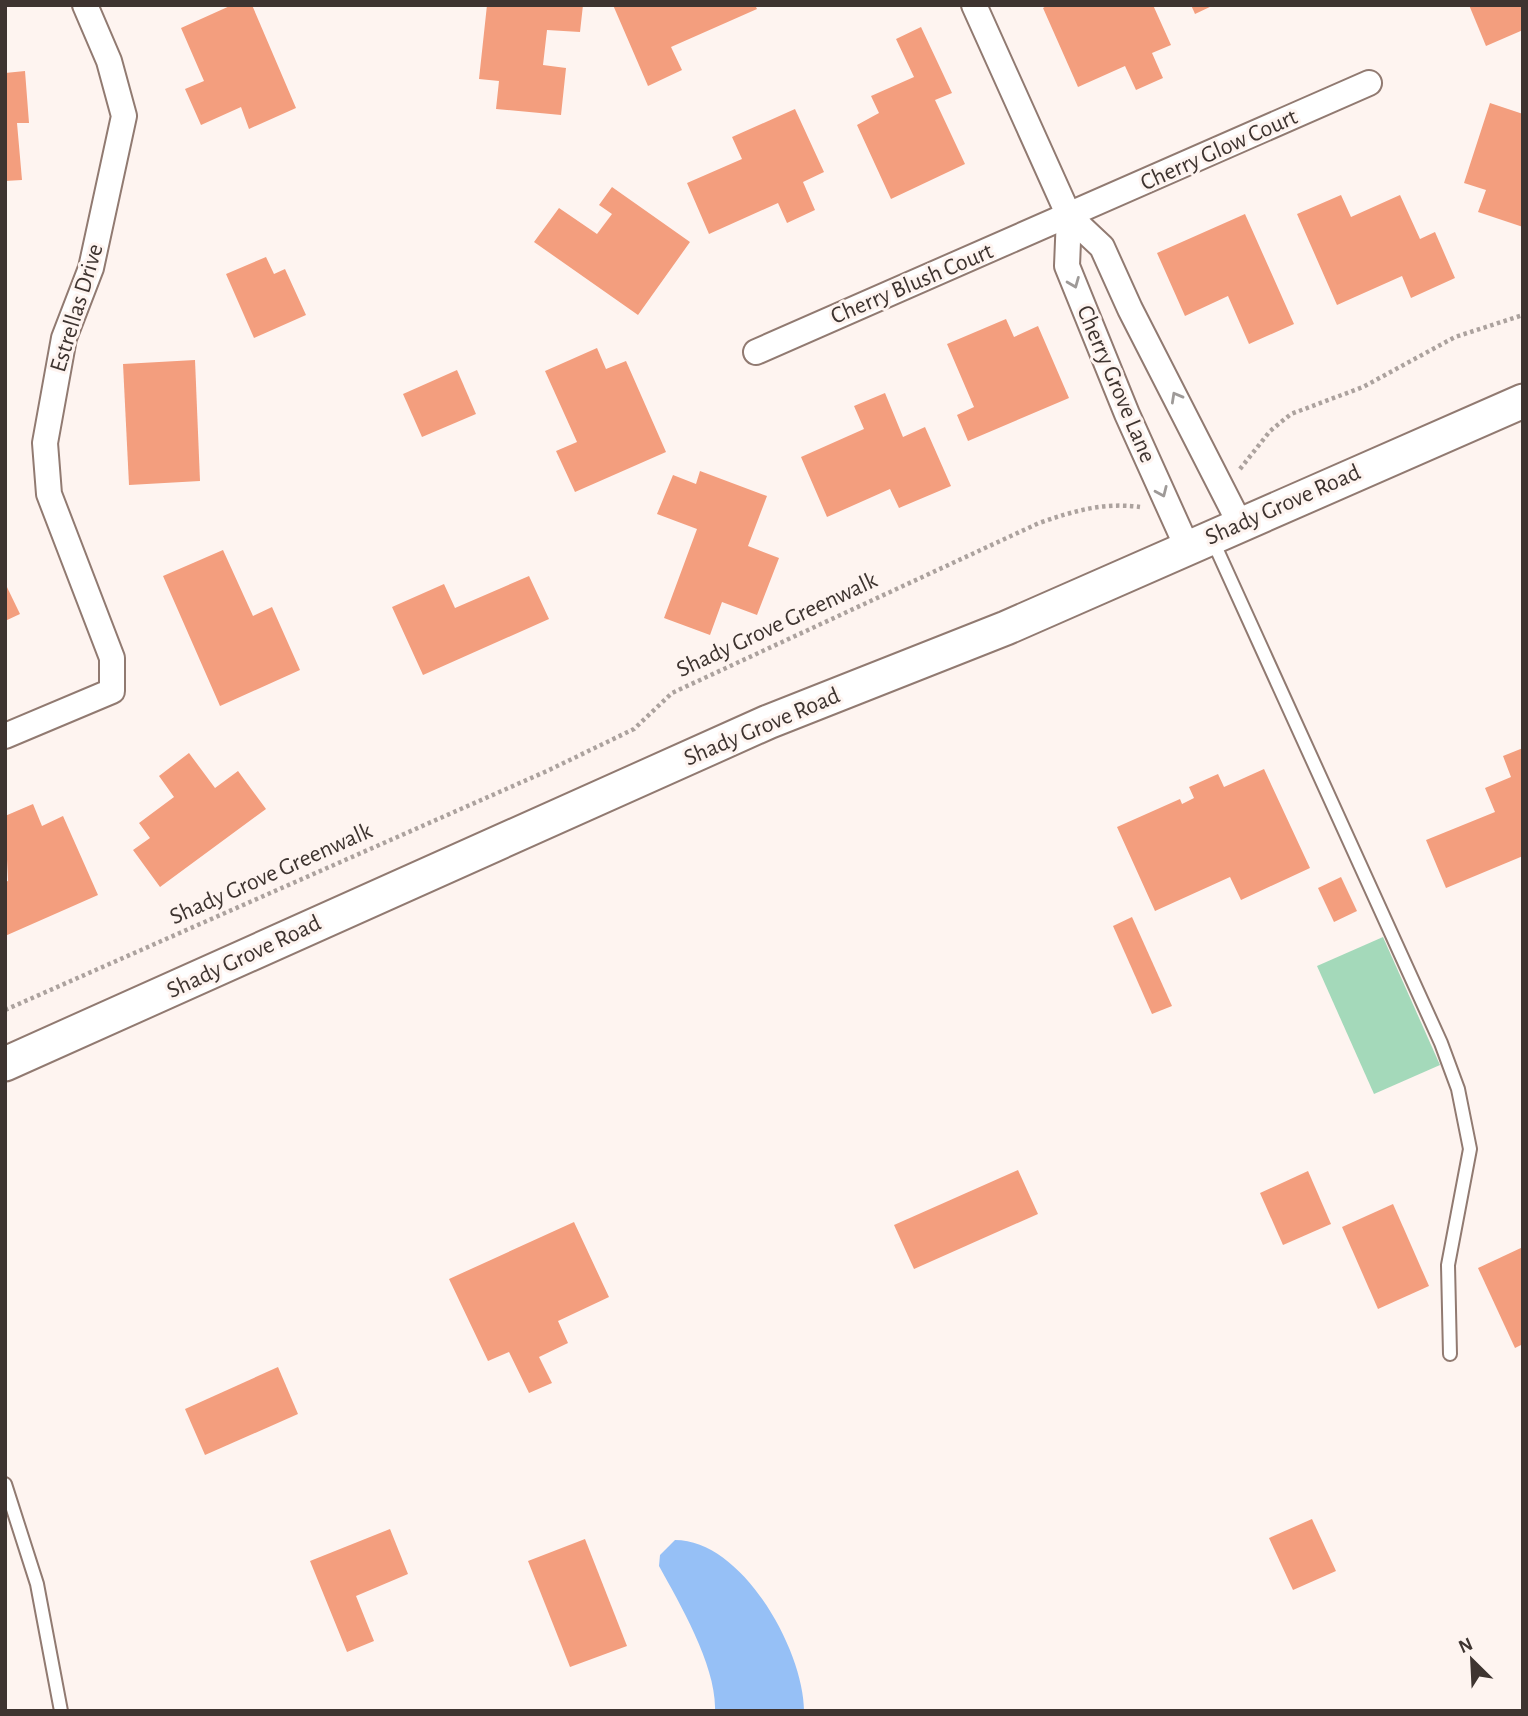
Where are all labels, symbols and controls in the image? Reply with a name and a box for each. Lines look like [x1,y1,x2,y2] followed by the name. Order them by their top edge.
[1137,105,1301,195] street label: Cherry Glow Court
[827,239,997,329] street label: Cherry Blush Court
[46,241,108,375] street label: Estrellas Drive
[1065,276,1079,288] one-way arrow
[1072,302,1160,466] street label: Cherry Grove Lane
[1171,392,1184,405] one-way arrow
[1202,460,1364,550] street label: Shady Grove Road
[1154,485,1168,497] one-way arrow
[673,568,881,682] street label: Shady Grove Greenwalk
[680,683,844,771] street label: Shady Grove Road
[166,819,376,929] street label: Shady Grove Greenwalk
[163,911,325,1003] street label: Shady Grove Road
[1437,1625,1507,1695] north arrow
[1456,1634,1476,1657] text: N

